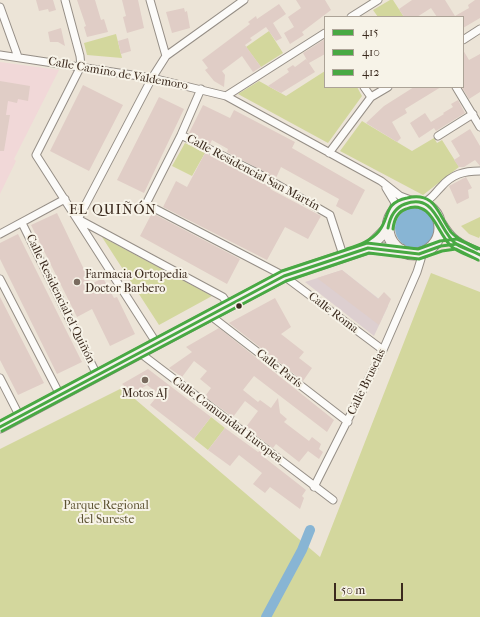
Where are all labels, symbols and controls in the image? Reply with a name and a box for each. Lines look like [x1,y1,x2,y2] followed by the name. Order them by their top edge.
[324,16,464,88] legend
[362,25,379,39] text: 415
[362,45,380,59] text: 410
[47,55,189,93] street label: Calle Camino de Valdemoro
[362,65,380,79] text: 412
[184,132,322,214] street label: Calle Residencial San Martín
[69,203,157,219] district label: EL QUIÑÓN
[22,232,98,366] street label: Calle Residencial el Quiñón
[85,268,188,296] place label: Farmacia Ortopedia Doctor Barbero
[72,277,82,287] marker: Farmacia Ortopedia Doctor Barbero
[305,290,361,336] street label: Calle Roma
[234,301,244,311] unlabelled marker
[345,346,389,418] street label: Calle Bruselas
[253,347,305,391] street label: Calle París
[169,374,285,466] street label: Calle Comunidad Europea
[140,375,150,385] marker: Motos AJ
[122,387,168,401] place label: Motos AJ
[63,499,149,527] park label: Parque Regional del Sureste
[336,575,405,601] scale bar
[341,583,365,597] text: 50 m

